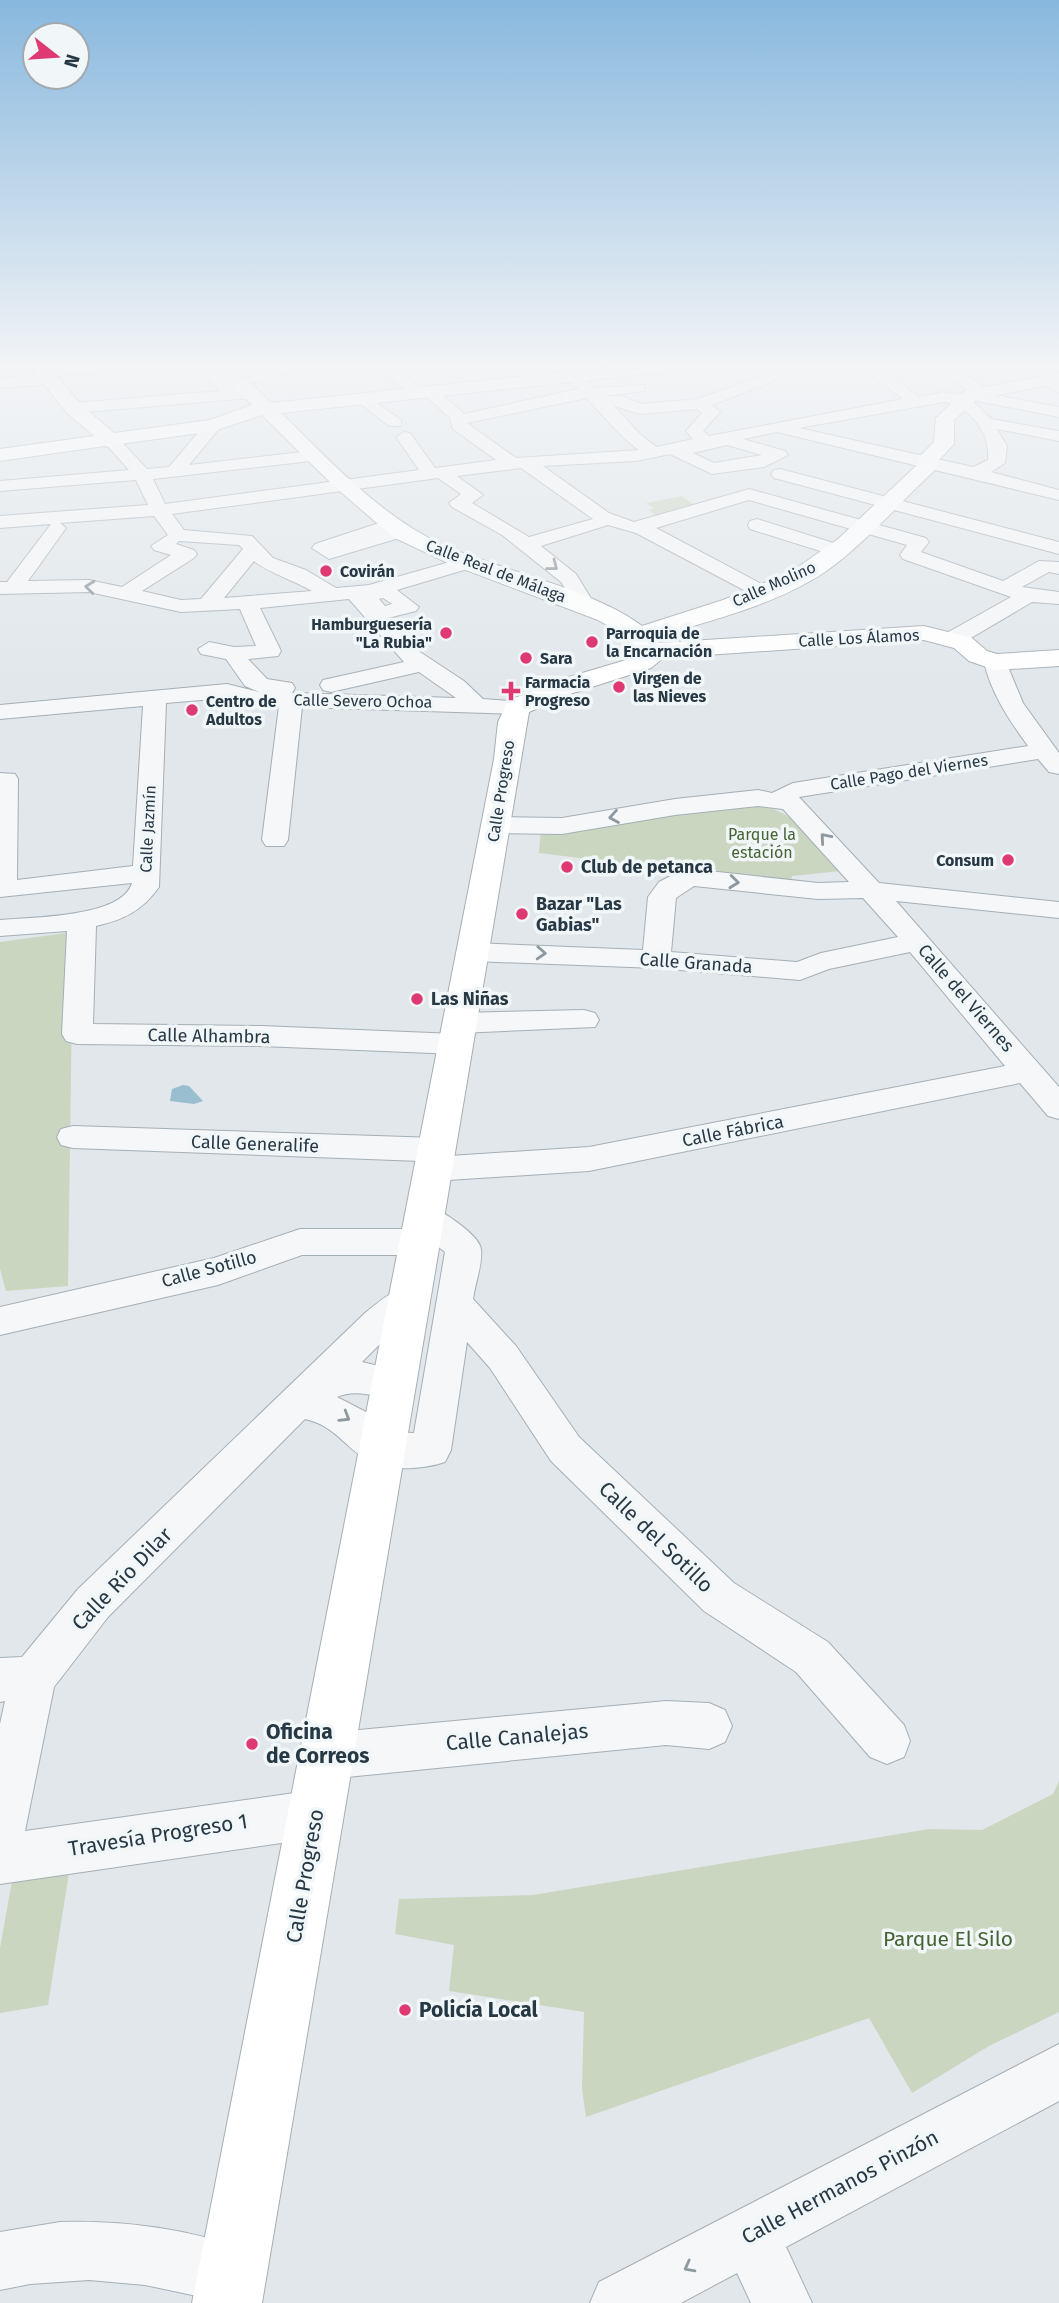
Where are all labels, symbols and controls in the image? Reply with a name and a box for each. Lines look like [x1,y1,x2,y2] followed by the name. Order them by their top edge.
[21,21,91,91] north arrow
[59,51,85,70] text: N
[423,536,569,606] street label: Calle Real de Málaga
[546,557,558,570] one-way arrow
[729,557,819,611] street label: Calle Molino
[340,562,395,581] place label: Covirán
[318,563,334,579] marker: Covirán
[84,580,95,595] one-way arrow
[311,615,432,652] place label: Hamburguesería "La Rubia"
[606,624,712,661] place label: Parroquia de la Encarnación
[798,624,920,651] street label: Calle Los Álamos
[438,625,454,641] marker: Hamburguesería "La Rubia"
[584,634,600,650] marker: Parroquia de la Encarnación
[540,649,573,668] place label: Sara
[518,650,534,666] marker: Sara
[632,669,707,706] place label: Virgen de las Nieves
[525,673,590,710] place label: Farmacia Progreso
[611,679,627,695] marker: Virgen de las Nieves
[503,683,519,699] marker: Farmacia Progreso
[293,690,433,712] street label: Calle Severo Ochoa
[205,692,277,729] place label: Centro de Adultos
[184,702,200,718] marker: Centro de Adultos
[484,739,518,843] street label: Calle Progreso
[829,750,989,794] street label: Calle Pago del Viernes
[136,785,160,873] street label: Calle Jazmín
[608,809,620,824] one-way arrow
[728,825,796,862] park label: Parque la estación
[821,834,833,847] one-way arrow
[936,851,994,870] place label: Consum
[1000,852,1016,868] marker: Consum
[581,856,713,878] place label: Club de petanca
[559,859,575,875] marker: Club de petanca
[729,874,740,889] one-way arrow
[536,893,622,936] place label: Bazar "Las Gabias"
[514,906,530,922] marker: Bazar "Las Gabias"
[913,940,1019,1056] street label: Calle del Viernes
[535,946,546,961] one-way arrow
[639,948,753,978] street label: Calle Granada
[431,988,509,1010] place label: Las Niñas
[409,991,425,1007] marker: Las Niñas
[147,1024,271,1048] street label: Calle Alhambra
[680,1110,786,1152] street label: Calle Fábrica
[191,1131,319,1157] street label: Calle Generalife
[159,1246,259,1292] street label: Calle Sotillo
[338,1409,351,1422] one-way arrow
[593,1476,719,1598] street label: Calle del Sotillo
[66,1522,178,1636] street label: Calle Río Dilar
[445,1718,589,1756] street label: Calle Canalejas
[266,1719,369,1769] place label: Oficina de Correos
[244,1736,260,1752] marker: Oficina de Correos
[280,1807,330,1945] street label: Calle Progreso
[66,1808,250,1862] street label: Travesía Progreso 1
[883,1926,1013,1952] park label: Parque El Silo
[419,1997,539,2023] place label: Policía Local
[397,2002,413,2018] marker: Policía Local
[737,2124,943,2250] street label: Calle Hermanos Pinzón
[684,2258,696,2272] one-way arrow

